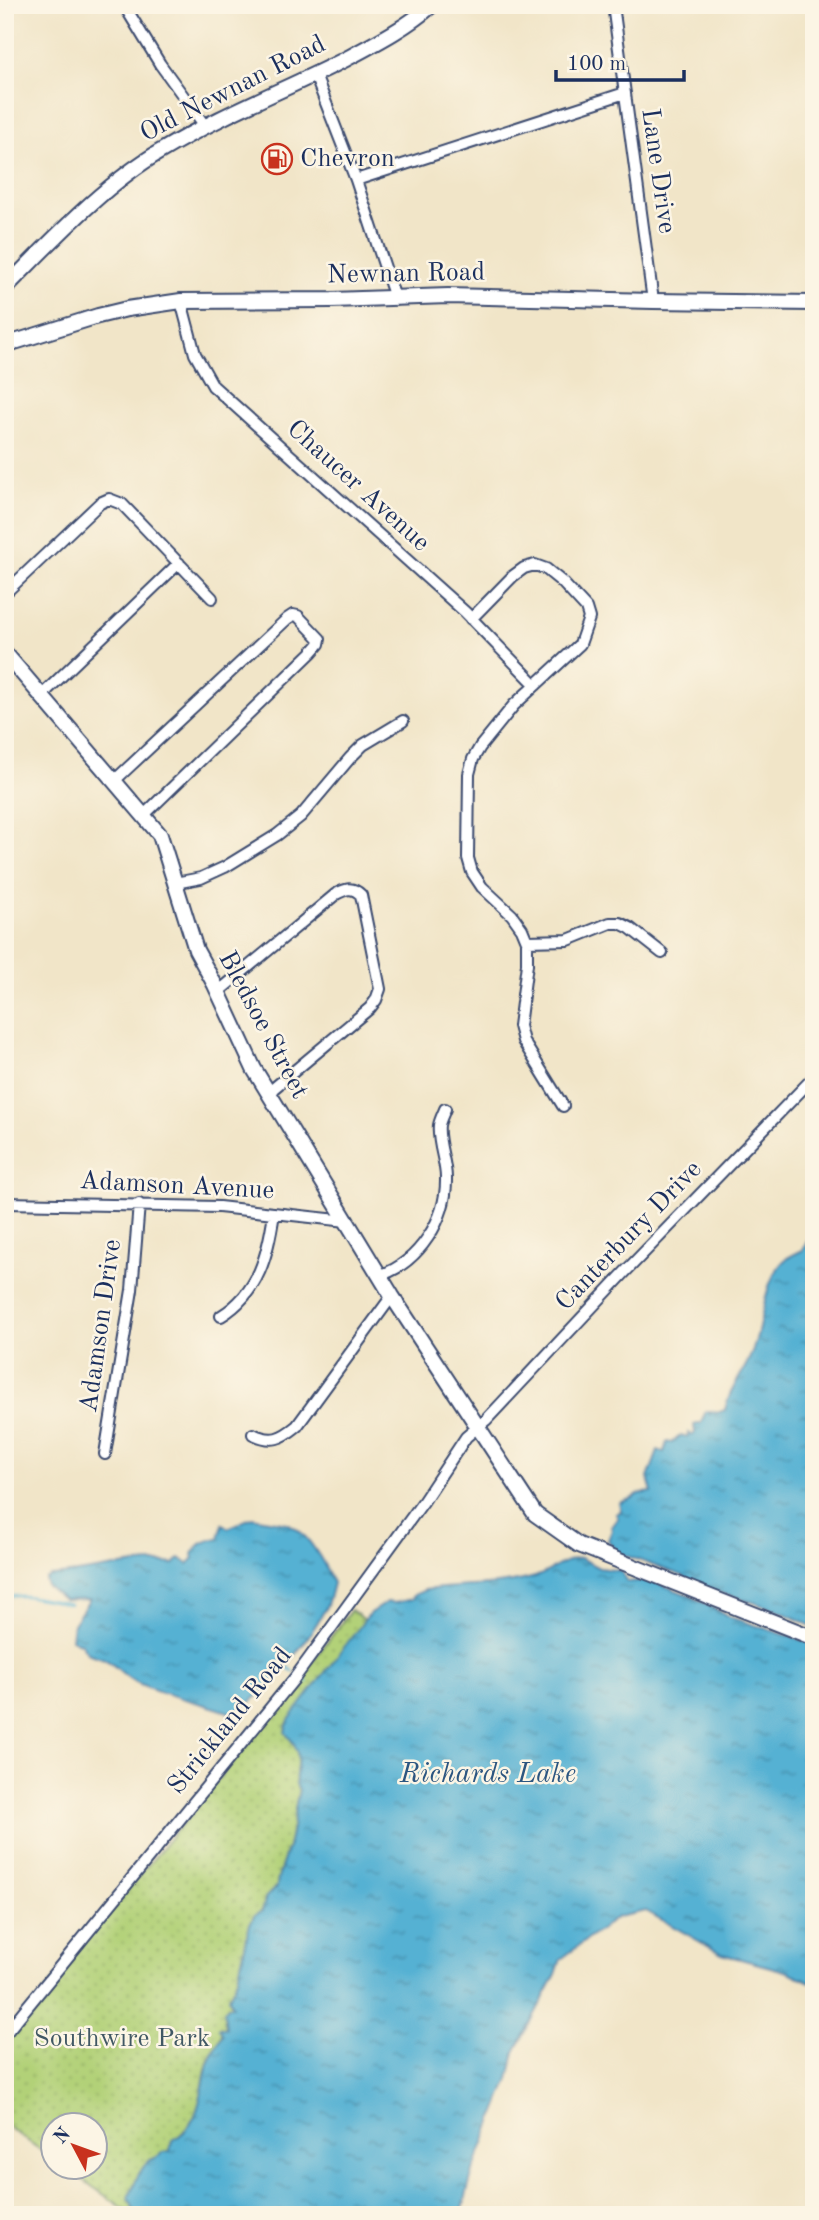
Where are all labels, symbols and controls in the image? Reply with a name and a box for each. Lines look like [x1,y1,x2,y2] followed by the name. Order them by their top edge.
[136,31,330,147] street label: Old Newnan Road
[556,38,684,82] scale bar
[567,54,626,75] text: 100 m
[636,107,680,235] street label: Lane Drive
[260,142,294,176] fuel station icon: Chevron
[300,146,395,172] place label: Chevron
[327,260,485,288] street label: Newnan Road
[282,415,434,557] street label: Chaucer Avenue
[213,947,313,1103] street label: Bledsoe Street
[551,1156,707,1316] street label: Canterbury Drive
[79,1168,275,1204] street label: Adamson Avenue
[76,1238,126,1414] street label: Adamson Drive
[163,1643,297,1799] street label: Strickland Road
[399,1761,576,1789] water label: Richards Lake
[34,2026,210,2052] park label: Southwire Park
[38,2112,108,2182] north arrow
[51,2124,75,2148] text: N

